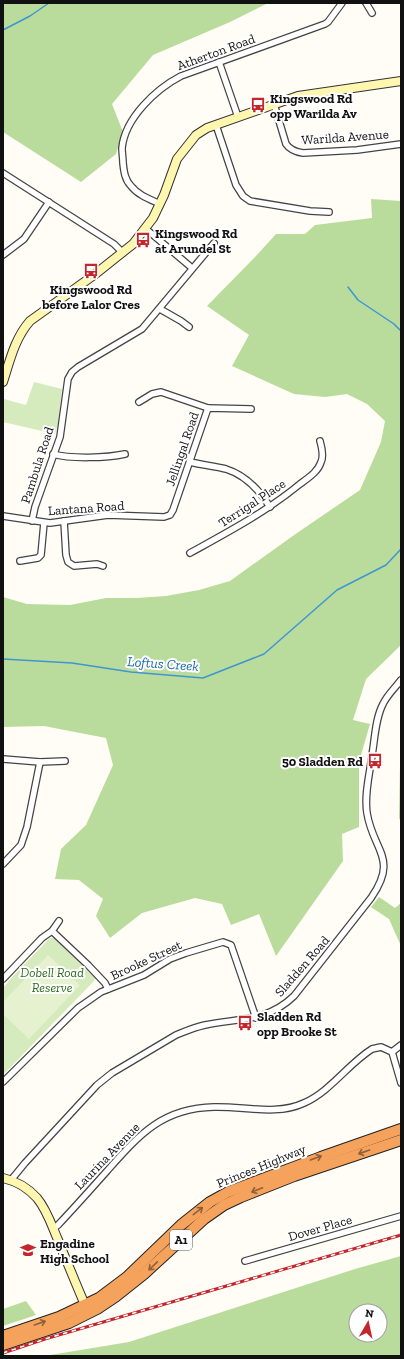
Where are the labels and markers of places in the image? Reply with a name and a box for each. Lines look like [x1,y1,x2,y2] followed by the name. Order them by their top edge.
[270,91,357,121] place label: Kingswood Rd opp Warilda Av
[249,96,267,114] bus stop icon: Kingswood Rd opp Warilda Av
[155,226,238,256] place label: Kingswood Rd at Arundel St
[134,231,152,249] bus stop icon: Kingswood Rd at Arundel St
[82,262,100,280] bus stop icon: Kingswood Rd before Lalor Cres
[41,282,140,312] place label: Kingswood Rd before Lalor Cres
[366,752,384,770] bus stop icon: 50 Sladden Rd
[282,754,364,769] place label: 50 Sladden Rd
[257,1009,338,1039] place label: Sladden Rd opp Brooke St
[236,1014,254,1032] bus stop icon: Sladden Rd opp Brooke St
[40,1236,110,1266] place label: Engadine High School
[19,1241,37,1259] school or university icon: Engadine High School

